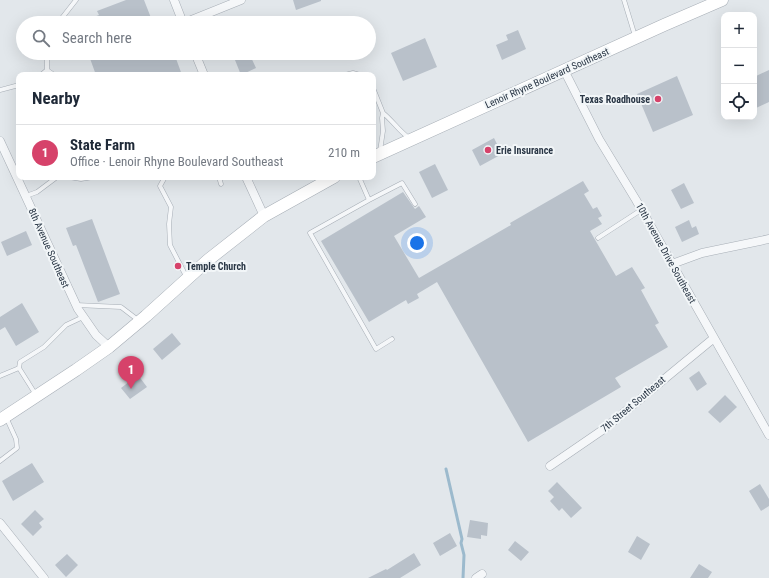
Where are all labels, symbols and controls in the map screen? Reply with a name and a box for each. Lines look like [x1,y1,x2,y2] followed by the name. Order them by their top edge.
[721,12,757,120] map controls
[721,12,757,48] button: +
[16,16,376,60] search box
[30,27,52,49] icon: search
[62,29,132,47] text: Search here
[483,46,611,110] street label: Lenoir Rhyne Boulevard Southeast
[721,48,757,84] button: −
[721,84,757,120] button: locate
[32,88,80,108] text: Nearby
[580,94,650,105] place label: Texas Roadhouse
[653,94,663,104] marker: Texas Roadhouse
[70,136,135,154] text: State Farm
[42,145,48,160] text: 1
[328,145,360,160] text: 210 m
[483,145,493,155] marker: Erie Insurance
[496,145,553,156] place label: Erie Insurance
[70,154,283,169] text: Office · Lenoir Rhyne Boulevard Southeast
[634,201,698,305] street label: 10th Avenue Drive Southeast
[26,207,72,290] street label: 8th Avenue Southeast
[407,233,427,253] your location
[173,261,183,271] marker: Temple Church
[186,261,246,272] place label: Temple Church
[118,356,144,389] pin: 1
[599,374,667,434] street label: 7th Street Southeast

